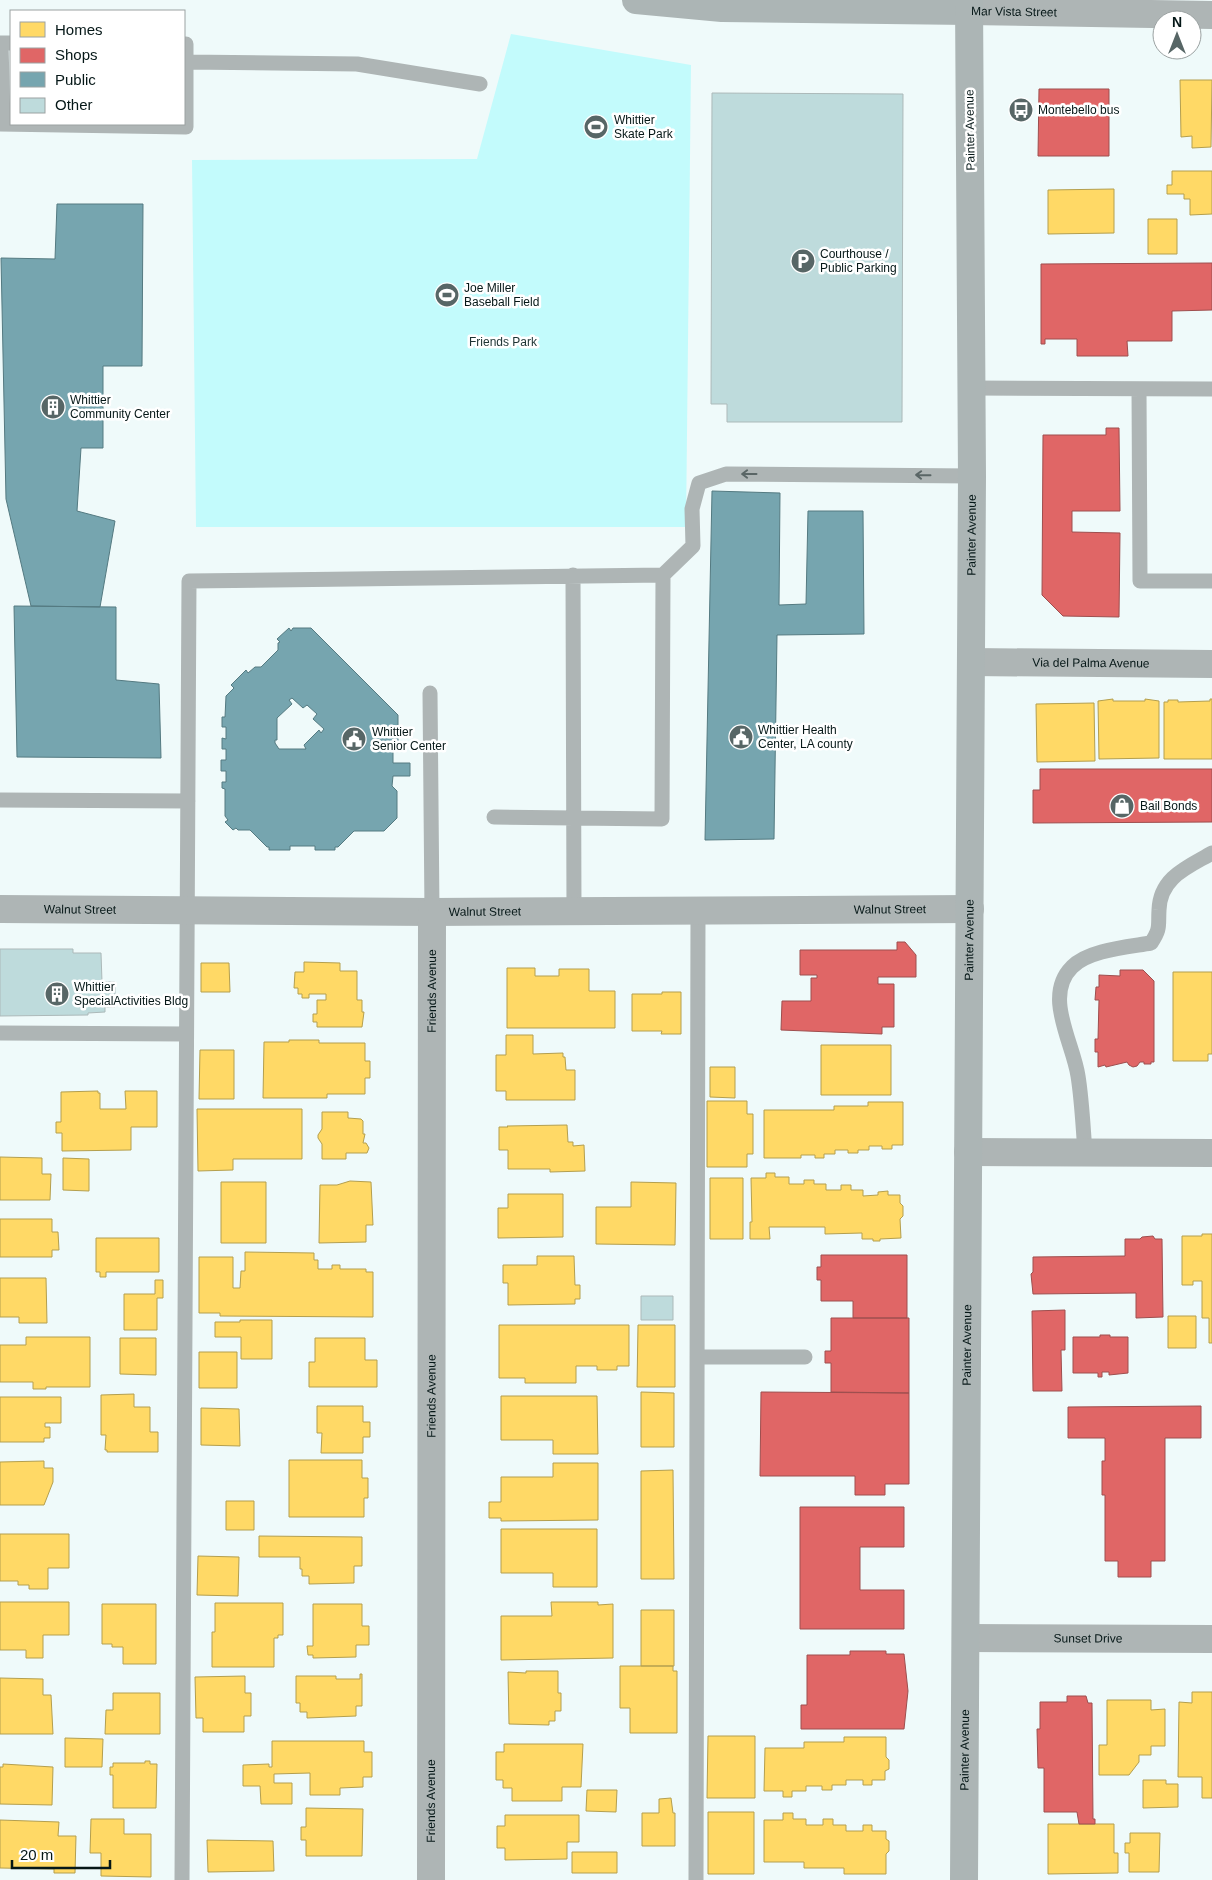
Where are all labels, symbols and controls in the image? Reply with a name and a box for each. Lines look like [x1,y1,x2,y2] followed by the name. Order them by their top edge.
[971,4,1058,19] street label: Mar Vista Street
[10,10,185,125] legend
[1152,10,1202,60] north arrow
[1172,14,1182,30] text: N
[55,21,103,38] text: Homes
[55,46,98,63] text: Shops
[55,71,96,88] text: Public
[962,89,978,171] street label: Painter Avenue
[55,96,93,113] text: Other
[1008,97,1034,123] bus stop icon: Montebello bus
[1038,103,1119,117] place label: Montebello bus
[614,113,674,141] place label: Whittier Skate Park
[583,114,609,140] sports icon: Whittier Skate Park
[820,247,897,275] place label: Courthouse / Public Parking
[790,248,816,274] parking icon: Courthouse / Public Parking
[464,281,539,309] place label: Joe Miller Baseball Field
[434,282,460,308] sports icon: Joe Miller Baseball Field
[469,335,538,349] park label: Friends Park
[70,393,170,421] place label: Whittier Community Center
[40,394,66,420] building icon: Whittier Community Center
[742,469,758,479] one-way arrow
[915,470,932,480] one-way arrow
[964,494,979,576] street label: Painter Avenue
[1032,656,1150,670] street label: Via del Palma Avenue
[758,723,853,751] place label: Whittier Health Center, LA county
[728,724,754,750] public building icon: Whittier Health Center, LA county
[372,725,446,753] place label: Whittier Senior Center
[341,726,367,752] public building icon: Whittier Senior Center
[1109,793,1135,819] shop icon: Bail Bonds
[1140,799,1197,813] place label: Bail Bonds
[962,899,977,981] street label: Painter Avenue
[44,902,117,917] street label: Walnut Street
[854,902,927,917] street label: Walnut Street
[449,904,522,919] street label: Walnut Street
[425,949,439,1033] street label: Friends Avenue
[74,980,188,1008] place label: Whittier SpecialActivities Bldg
[44,981,70,1007] building icon: Whittier SpecialActivities Bldg
[960,1304,974,1386] street label: Painter Avenue
[424,1354,439,1438] street label: Friends Avenue
[1054,1631,1123,1646] street label: Sunset Drive
[958,1709,972,1791] street label: Painter Avenue
[424,1759,438,1843] street label: Friends Avenue
[12,1838,110,1870] scale bar
[20,1846,53,1863] text: 20 m

